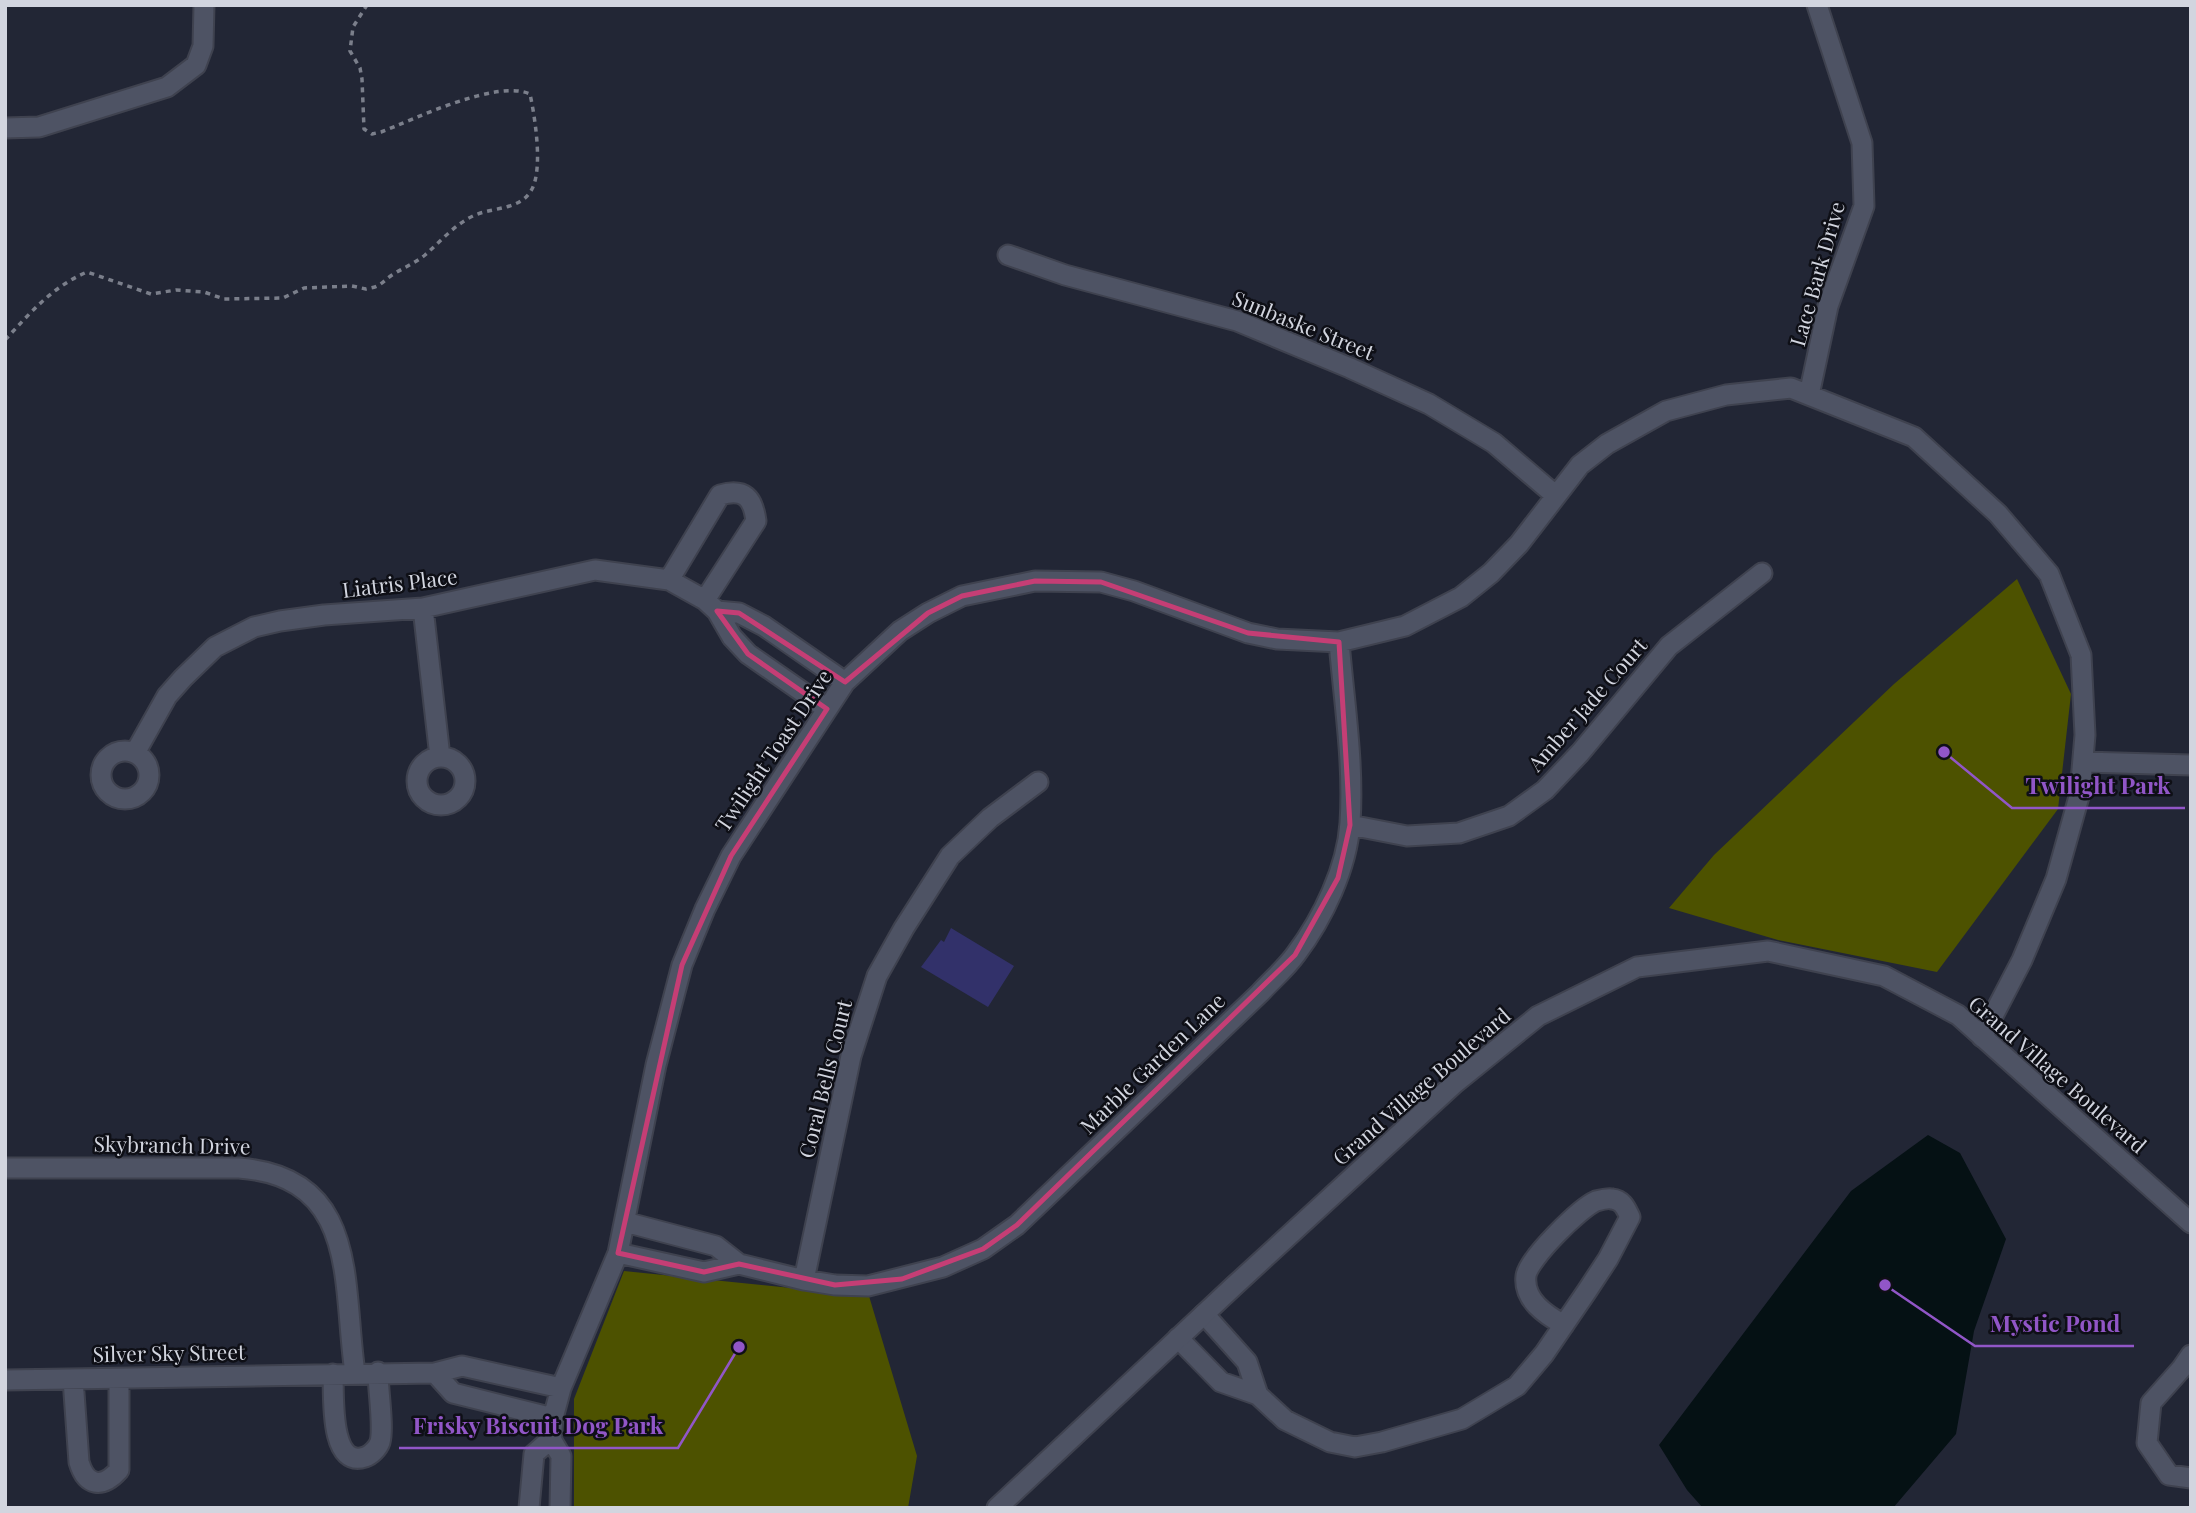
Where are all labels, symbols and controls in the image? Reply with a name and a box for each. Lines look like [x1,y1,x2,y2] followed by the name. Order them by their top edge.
[1782,198,1850,349] street label: Lace Bark Drive
[1229,283,1379,366] street label: Sunbaske Street
[341,561,459,603] street label: Liatris Place
[1520,631,1653,777] street label: Amber Jade Court
[708,663,837,836] street label: Twilight Toast Drive
[2012,764,2185,808] callout: Twilight Park
[2025,769,2171,800] text: Twilight Park
[1073,986,1230,1139] street label: Marble Garden Lane
[1964,989,2153,1158] street label: Grand Village Boulevard
[791,996,857,1161] street label: Coral Bells Court
[1326,1001,1515,1170] street label: Grand Village Boulevard
[93,1129,251,1159] street label: Skybranch Drive
[1975,1302,2134,1346] callout: Mystic Pond
[1990,1307,2121,1338] text: Mystic Pond
[92,1337,246,1367] street label: Silver Sky Street
[399,1404,678,1448] callout: Frisky Biscuit Dog Park
[413,1409,664,1440] text: Frisky Biscuit Dog Park

